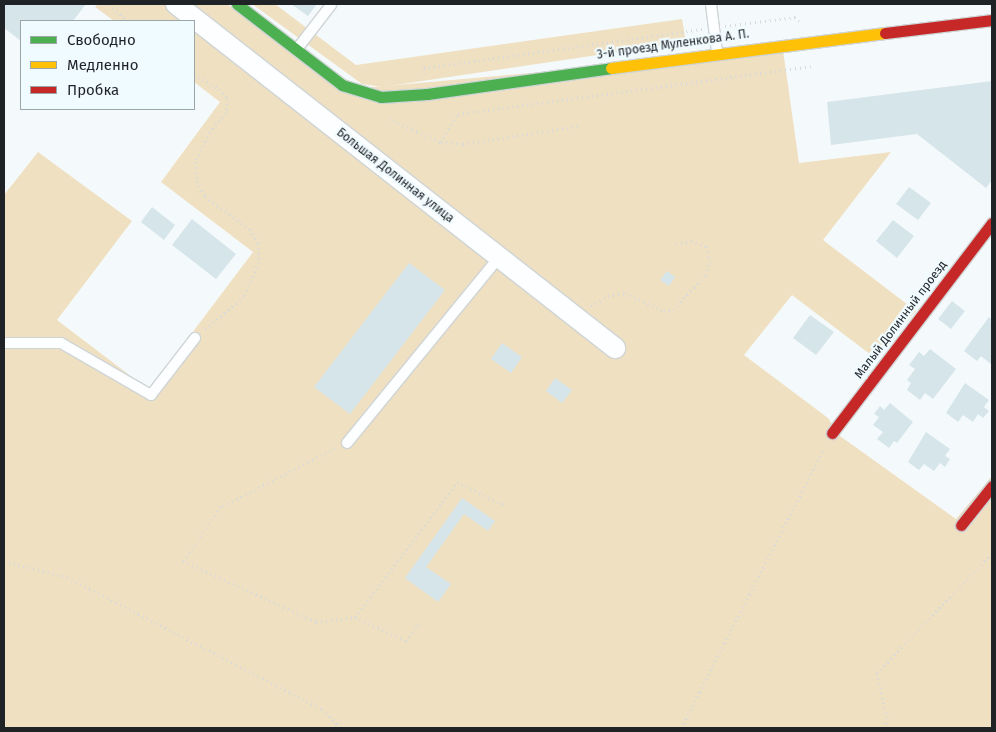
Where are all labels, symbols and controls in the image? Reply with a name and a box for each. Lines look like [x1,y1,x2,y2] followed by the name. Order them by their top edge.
[20,20,195,110] legend
[596,27,750,63] street label: 3-й проезд Муленкова А. П.
[67,31,136,49] text: Свободно
[67,56,139,74] text: Медленно
[67,81,119,99] text: Пробка
[333,126,457,226] street label: Большая Долинная улица
[852,258,950,382] street label: Малый Долинный проезд

